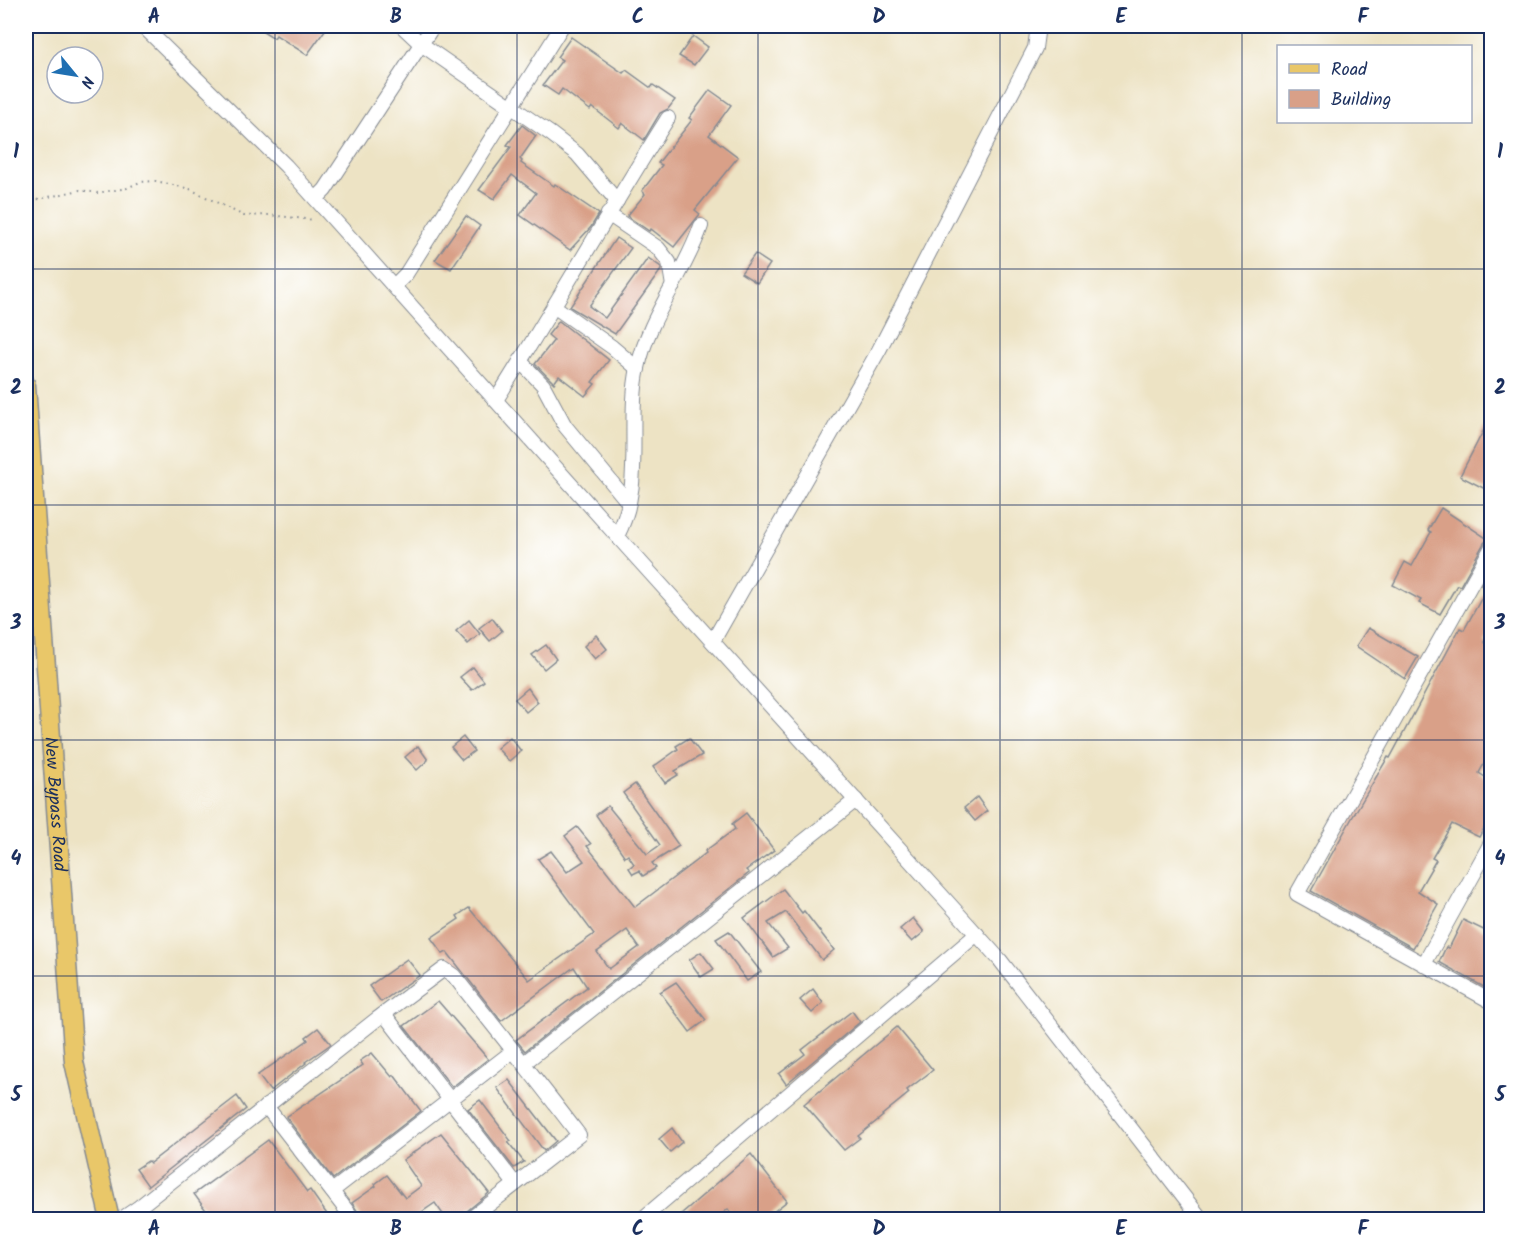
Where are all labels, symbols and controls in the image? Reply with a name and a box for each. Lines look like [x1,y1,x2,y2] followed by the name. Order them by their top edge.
[148,2,160,34] text: A
[390,2,402,34] text: B
[632,2,644,34] text: C
[872,2,886,34] text: D
[1115,2,1127,34] text: E
[1358,2,1370,34] text: F
[45,45,105,105] north arrow
[1277,45,1472,123] legend
[1331,56,1368,85] text: Road
[73,71,100,92] text: N
[1331,86,1391,115] text: Building
[13,137,19,169] text: 1
[1497,137,1503,169] text: 1
[10,373,22,405] text: 2
[1494,373,1506,405] text: 2
[10,608,22,640] text: 3
[1494,608,1506,640] text: 3
[35,736,74,874] street label: New Bypass Road
[11,844,22,876] text: 4
[1495,844,1506,876] text: 4
[10,1080,23,1112] text: 5
[1494,1080,1507,1112] text: 5
[148,1214,160,1245] text: A
[390,1214,402,1245] text: B
[632,1214,644,1245] text: C
[872,1214,886,1245] text: D
[1115,1214,1127,1245] text: E
[1358,1214,1370,1245] text: F

